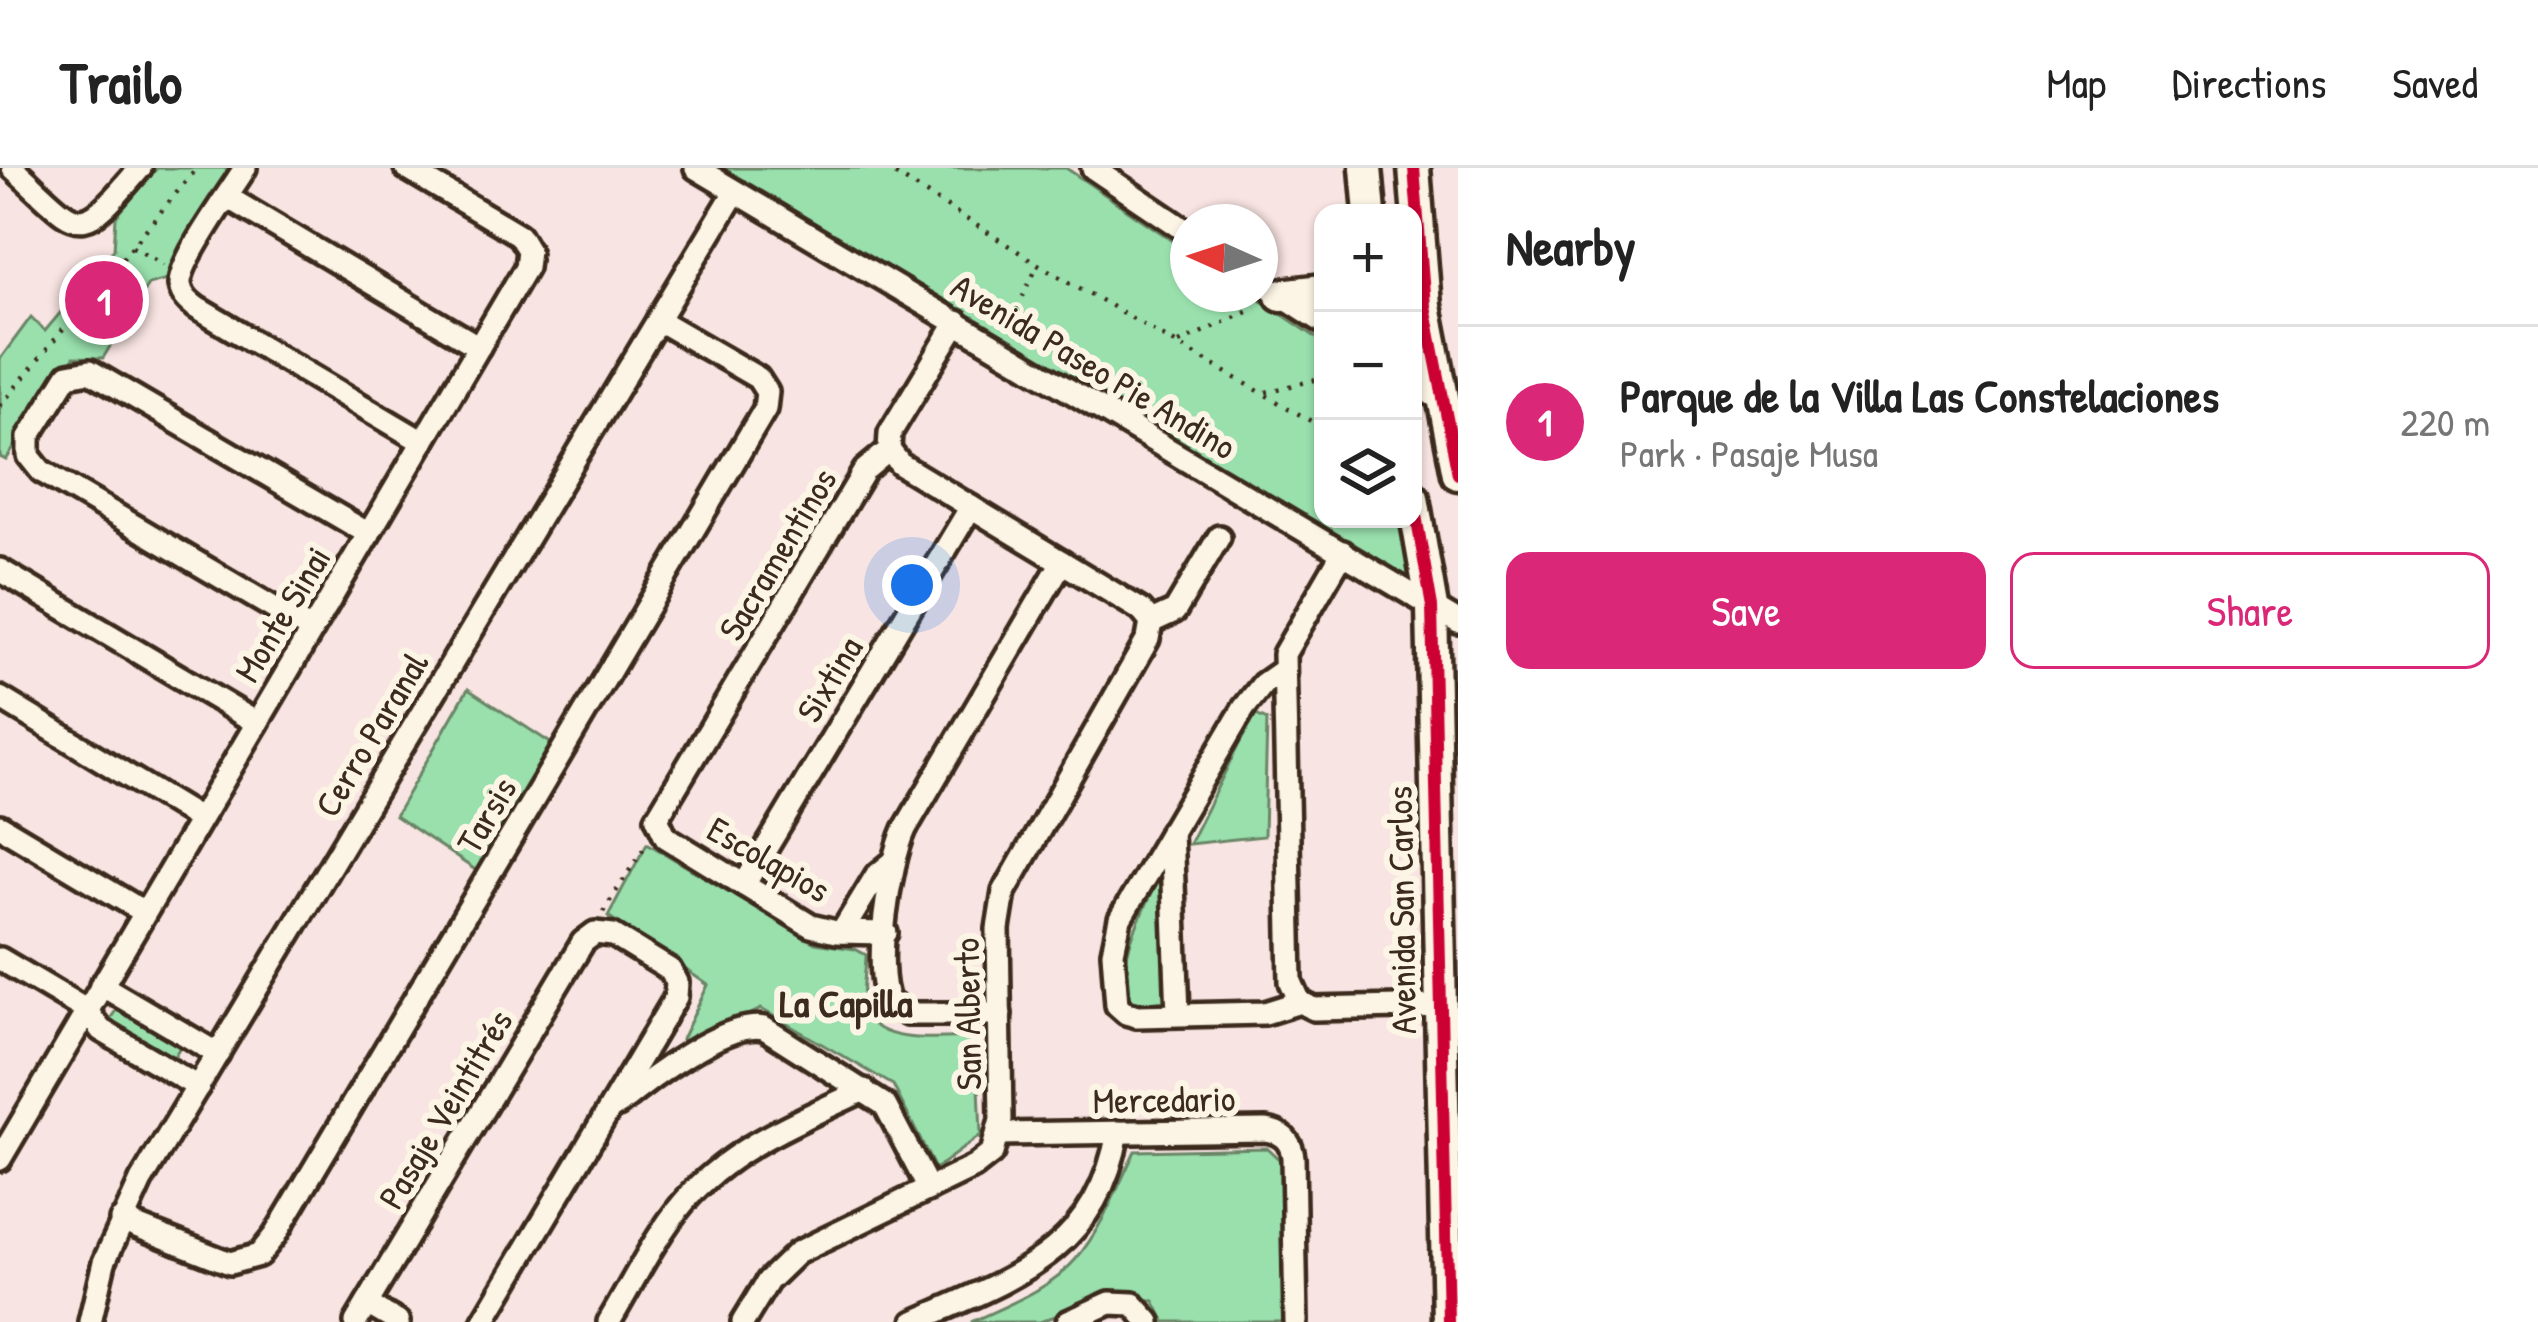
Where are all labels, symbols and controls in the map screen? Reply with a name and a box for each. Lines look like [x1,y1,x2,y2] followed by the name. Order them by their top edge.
[60,44,182,121] text: Trailo
[2046,54,2106,111] text: Map
[2172,54,2326,111] text: Directions
[2392,54,2478,111] text: Saved
[1170,204,1278,312] north arrow
[1314,204,1422,528] map controls
[1314,204,1422,312] button: +
[1506,212,1636,281] text: Nearby
[65,255,143,345] pin: 1
[943,261,1246,470] street label: Avenida Paseo Pie Andino
[1314,312,1422,420] button: −
[1620,365,2219,426] text: Parque de la Villa Las Constelaciones
[1538,395,1552,448] text: 1
[2401,395,2490,448] text: 220 m
[1314,420,1422,528] button: layers
[1620,426,1878,479] text: Park · Pasaje Musa
[706,459,847,649] street label: Sacramentinos
[222,537,341,691] street label: Monte Sinai
[1506,552,1986,669] button: Save
[2010,552,2490,669] button: Share
[882,555,942,615] your location
[784,627,873,731] street label: Sixtina
[302,642,439,825] street label: Cerro Paranal
[444,768,527,862] street label: Tarsis
[1374,786,1427,1034] street label: Avenida San Carlos
[699,804,839,913] street label: Escolapios
[941,937,992,1091] street label: San Alberto
[780,976,913,1030] district label: La Capilla
[366,1000,523,1217] street label: Pasaje Veintitrés
[1092,1073,1236,1124] street label: Mercedario

